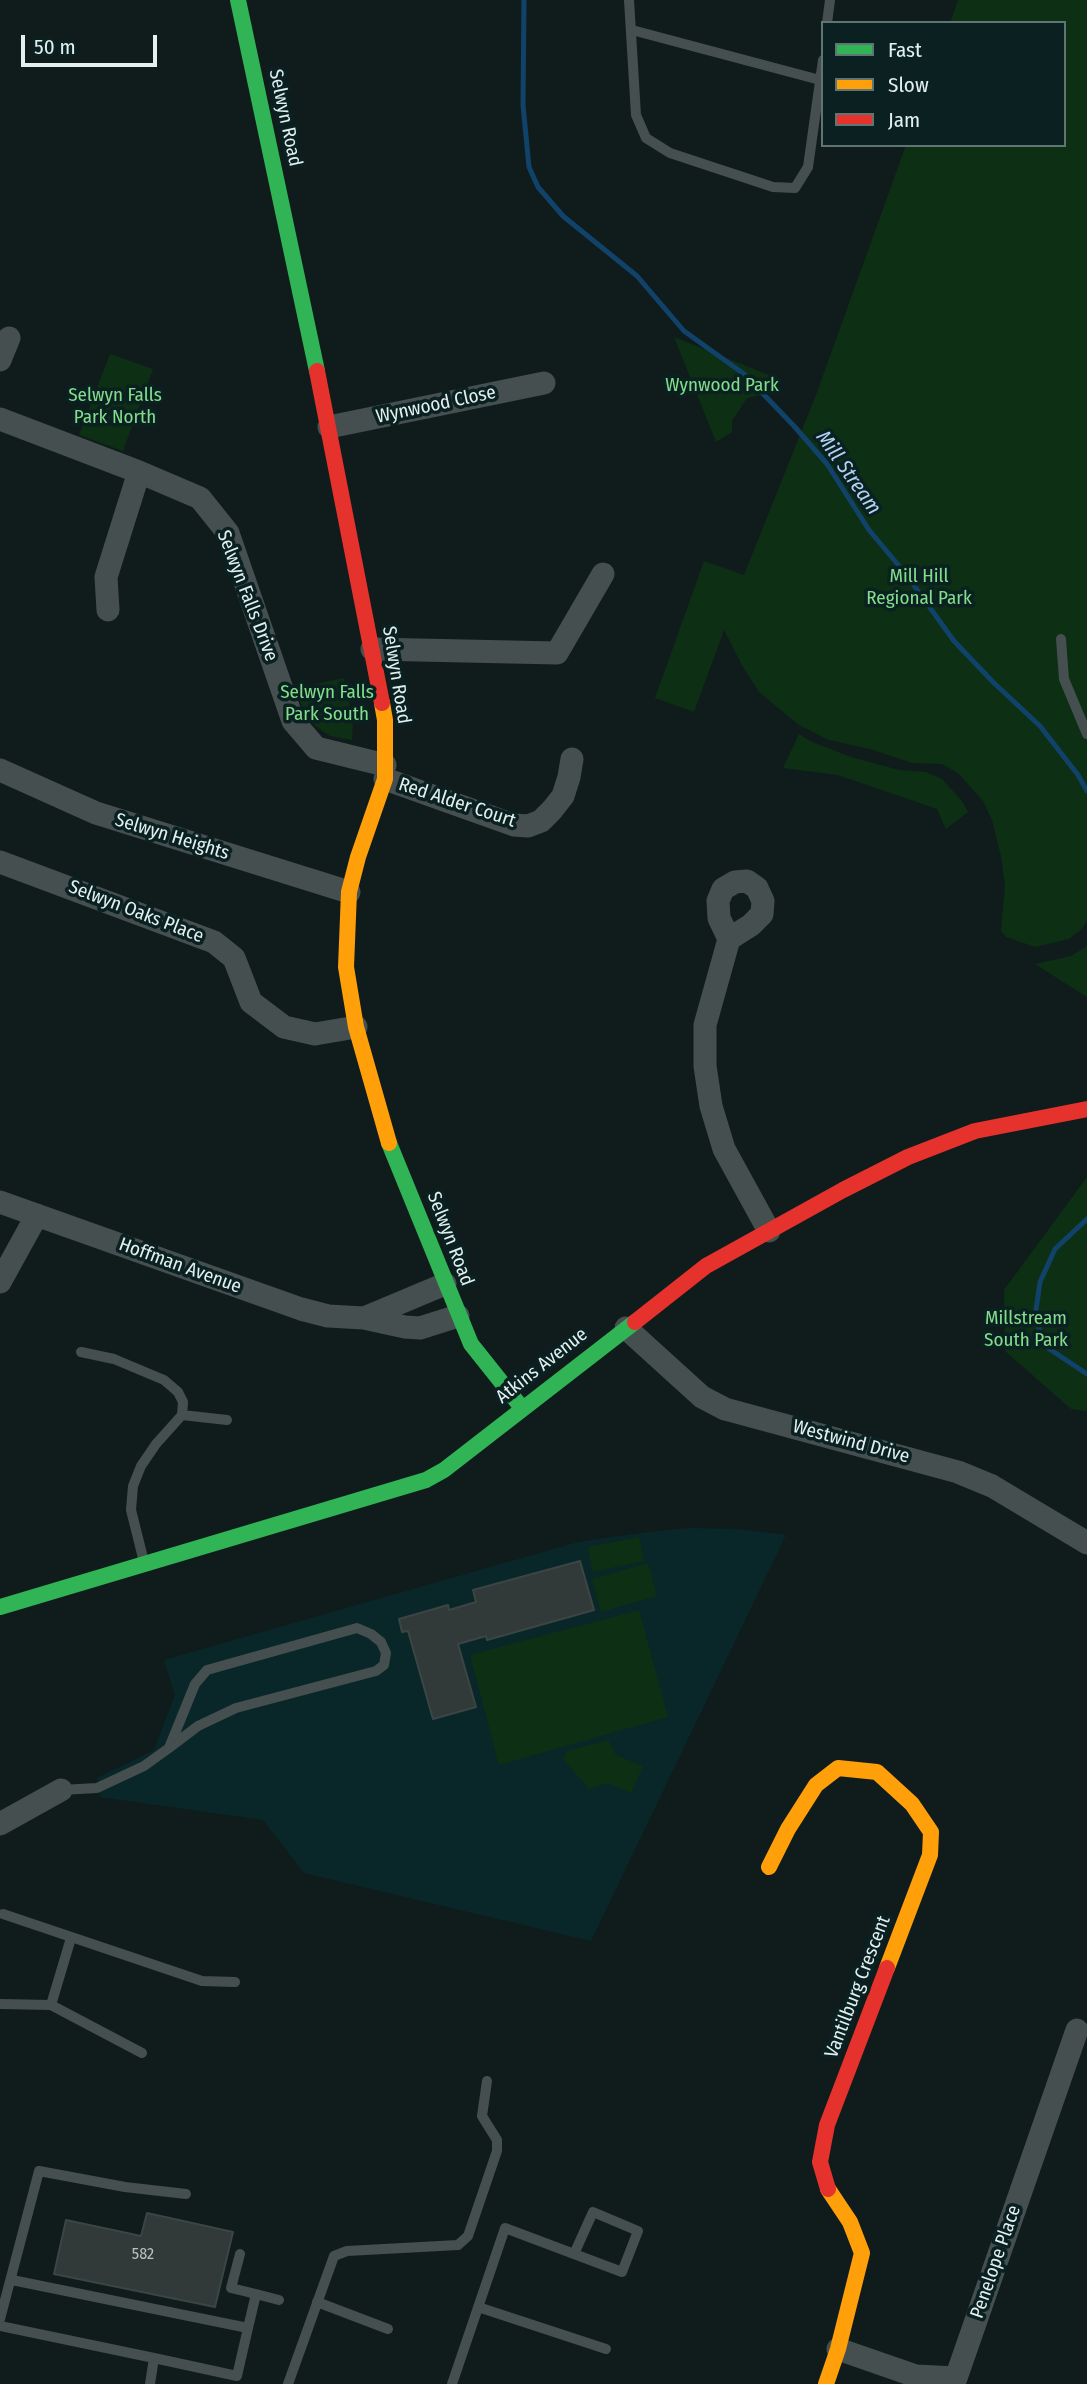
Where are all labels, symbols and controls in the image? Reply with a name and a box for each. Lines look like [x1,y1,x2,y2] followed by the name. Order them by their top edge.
[24,21,161,65] scale bar
[821,21,1066,147] legend
[34,34,76,60] text: 50 m
[888,37,922,63] text: Fast
[264,67,306,169] street label: Selwyn Road
[888,72,929,98] text: Slow
[888,107,920,133] text: Jam
[665,375,779,397] park label: Wynwood Park
[374,381,498,429] street label: Wynwood Close
[68,385,162,429] park label: Selwyn Falls Park North
[810,426,886,520] water label: Mill Stream
[212,527,282,665] street label: Selwyn Falls Drive
[866,566,972,610] park label: Mill Hill Regional Park
[377,625,415,725] street label: Selwyn Road
[280,682,374,726] park label: Selwyn Falls Park South
[396,773,518,833] street label: Red Alder Court
[112,809,232,865] street label: Selwyn Heights
[65,876,207,948] street label: Selwyn Oaks Place
[422,1189,478,1289] street label: Selwyn Road
[116,1233,244,1299] street label: Hoffman Avenue
[984,1308,1068,1352] park label: Millstream South Park
[492,1323,592,1409] street label: Atkins Avenue
[790,1415,912,1469] street label: Westwind Drive
[820,1913,896,2061] street label: Vantilburg Crescent
[966,2202,1026,2322] street label: Penelope Place
[132,2245,154,2265] house number: 582

